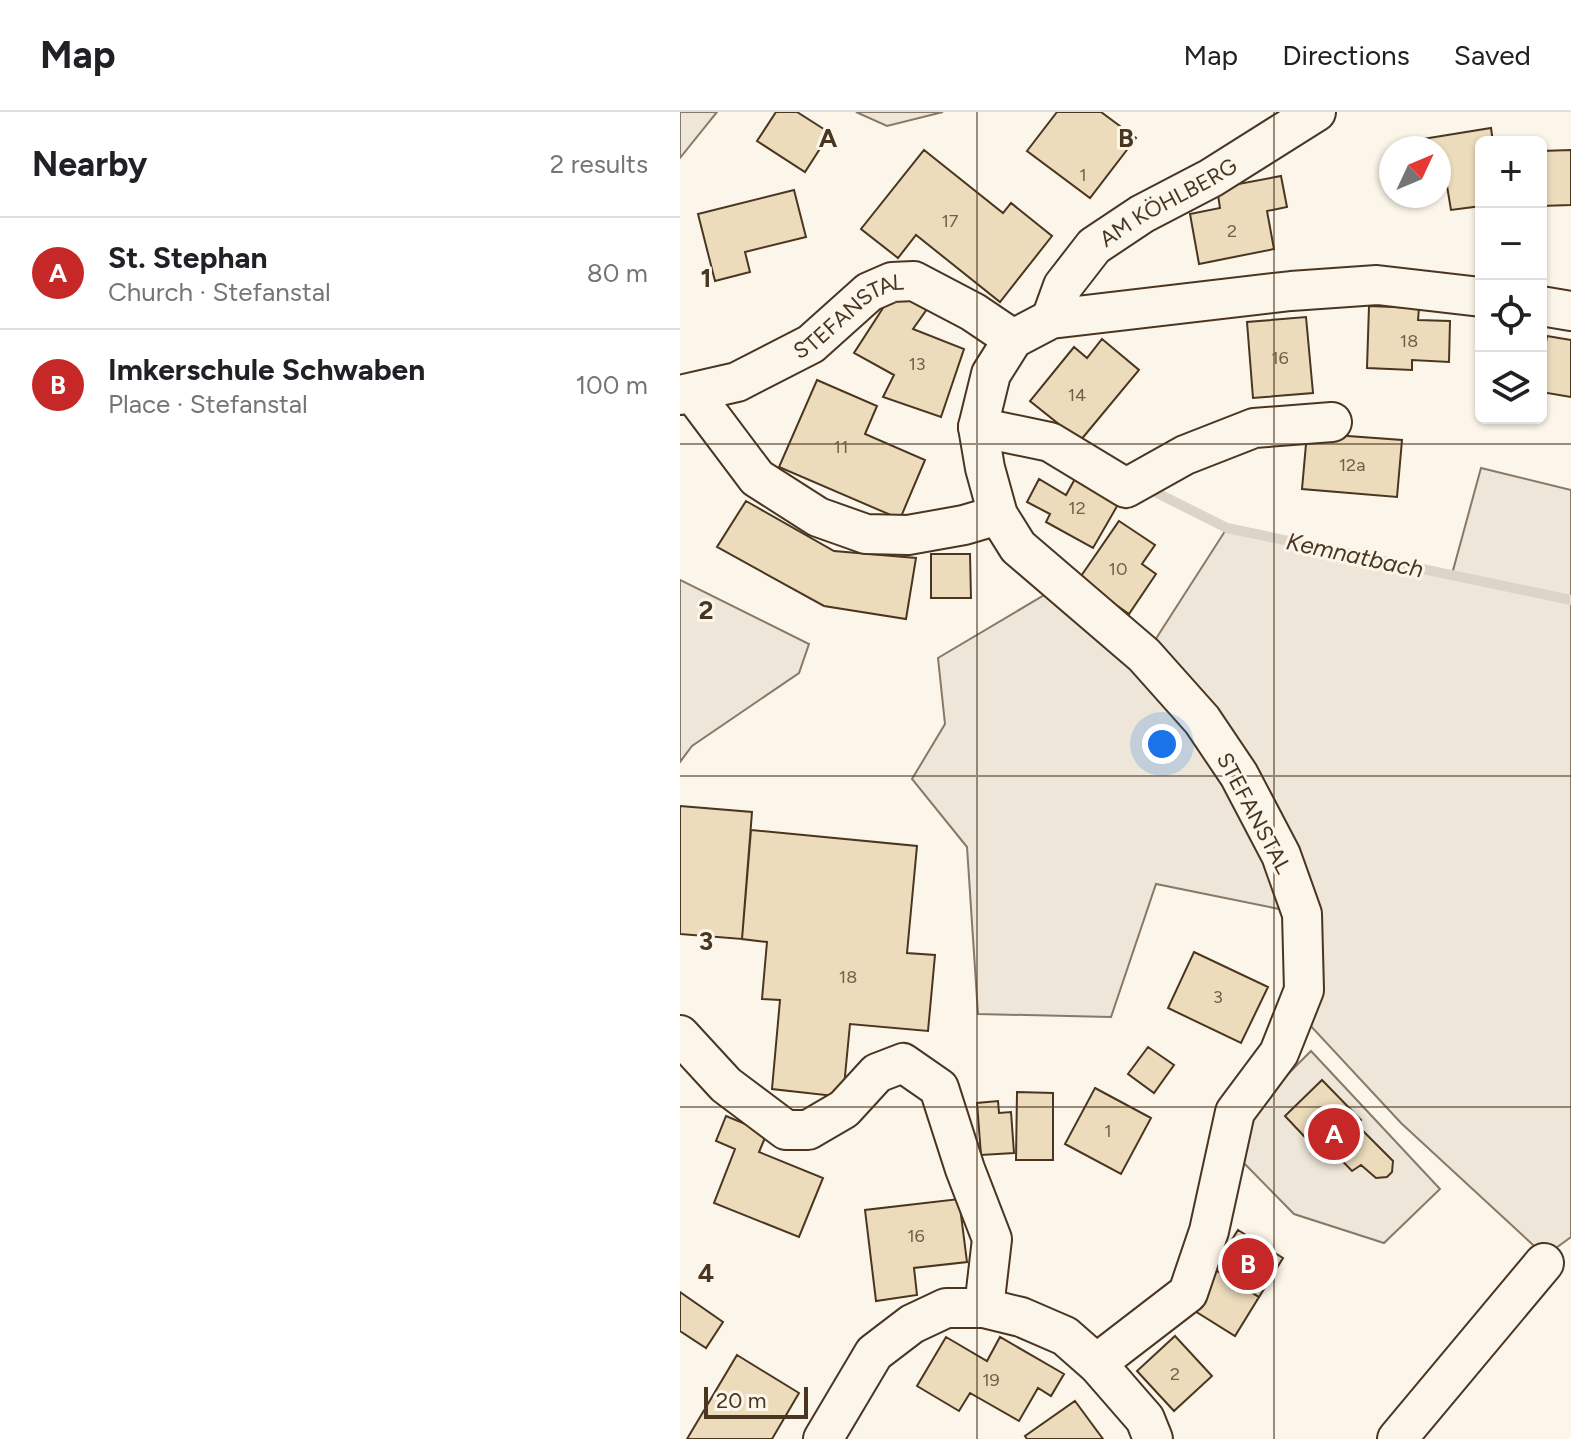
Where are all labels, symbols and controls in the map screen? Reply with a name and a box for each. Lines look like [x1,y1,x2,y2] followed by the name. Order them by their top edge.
[40,32,116,78] text: Map
[1184,38,1238,72] text: Map
[1282,38,1410,72] text: Directions
[1454,38,1531,72] text: Saved
[819,122,838,154] text: A
[1118,122,1134,154] text: B
[1379,136,1451,208] north arrow
[1475,136,1547,424] map controls
[1475,136,1547,208] button: +
[32,144,147,185] text: Nearby
[550,148,648,180] text: 2 results
[1094,152,1242,252] street label: AM KÖHLBERG
[1079,164,1087,186] house number: 1
[1475,208,1547,280] button: −
[941,210,959,232] house number: 17
[1227,220,1237,242] house number: 2
[108,239,268,276] text: St. Stephan
[49,257,67,289] text: A
[587,257,648,289] text: 80 m
[701,262,711,294] text: 1
[789,268,905,364] street label: STEFANSTAL
[108,276,331,308] text: Church · Stefanstal
[1475,280,1547,352] button: locate
[1400,330,1418,352] house number: 18
[1271,347,1289,369] house number: 16
[108,351,425,388] text: Imkerschule Schwaben
[1475,352,1547,424] button: layers
[908,353,926,375] house number: 13
[50,369,66,401] text: B
[575,369,648,401] text: 100 m
[1068,384,1086,406] house number: 14
[108,388,308,420] text: Place · Stefanstal
[834,436,848,458] house number: 11
[1339,454,1365,476] house number: 12a
[1068,497,1086,519] house number: 12
[1284,526,1426,584] water label: Kemnatbach
[1109,558,1127,580] house number: 10
[698,594,714,626] text: 2
[1142,724,1182,764] your location
[1211,748,1297,879] street label: STEFANSTAL
[699,925,713,957] text: 3
[839,966,857,988] house number: 18
[1213,986,1223,1008] house number: 3
[1308,1104,1360,1164] pin: A
[1104,1120,1112,1142] house number: 1
[907,1225,925,1247] house number: 16
[1222,1234,1274,1294] pin: B
[698,1257,714,1289] text: 4
[1170,1363,1180,1385] house number: 2
[982,1369,1000,1391] house number: 19
[704,1383,808,1419] scale bar
[716,1387,767,1414] text: 20 m

